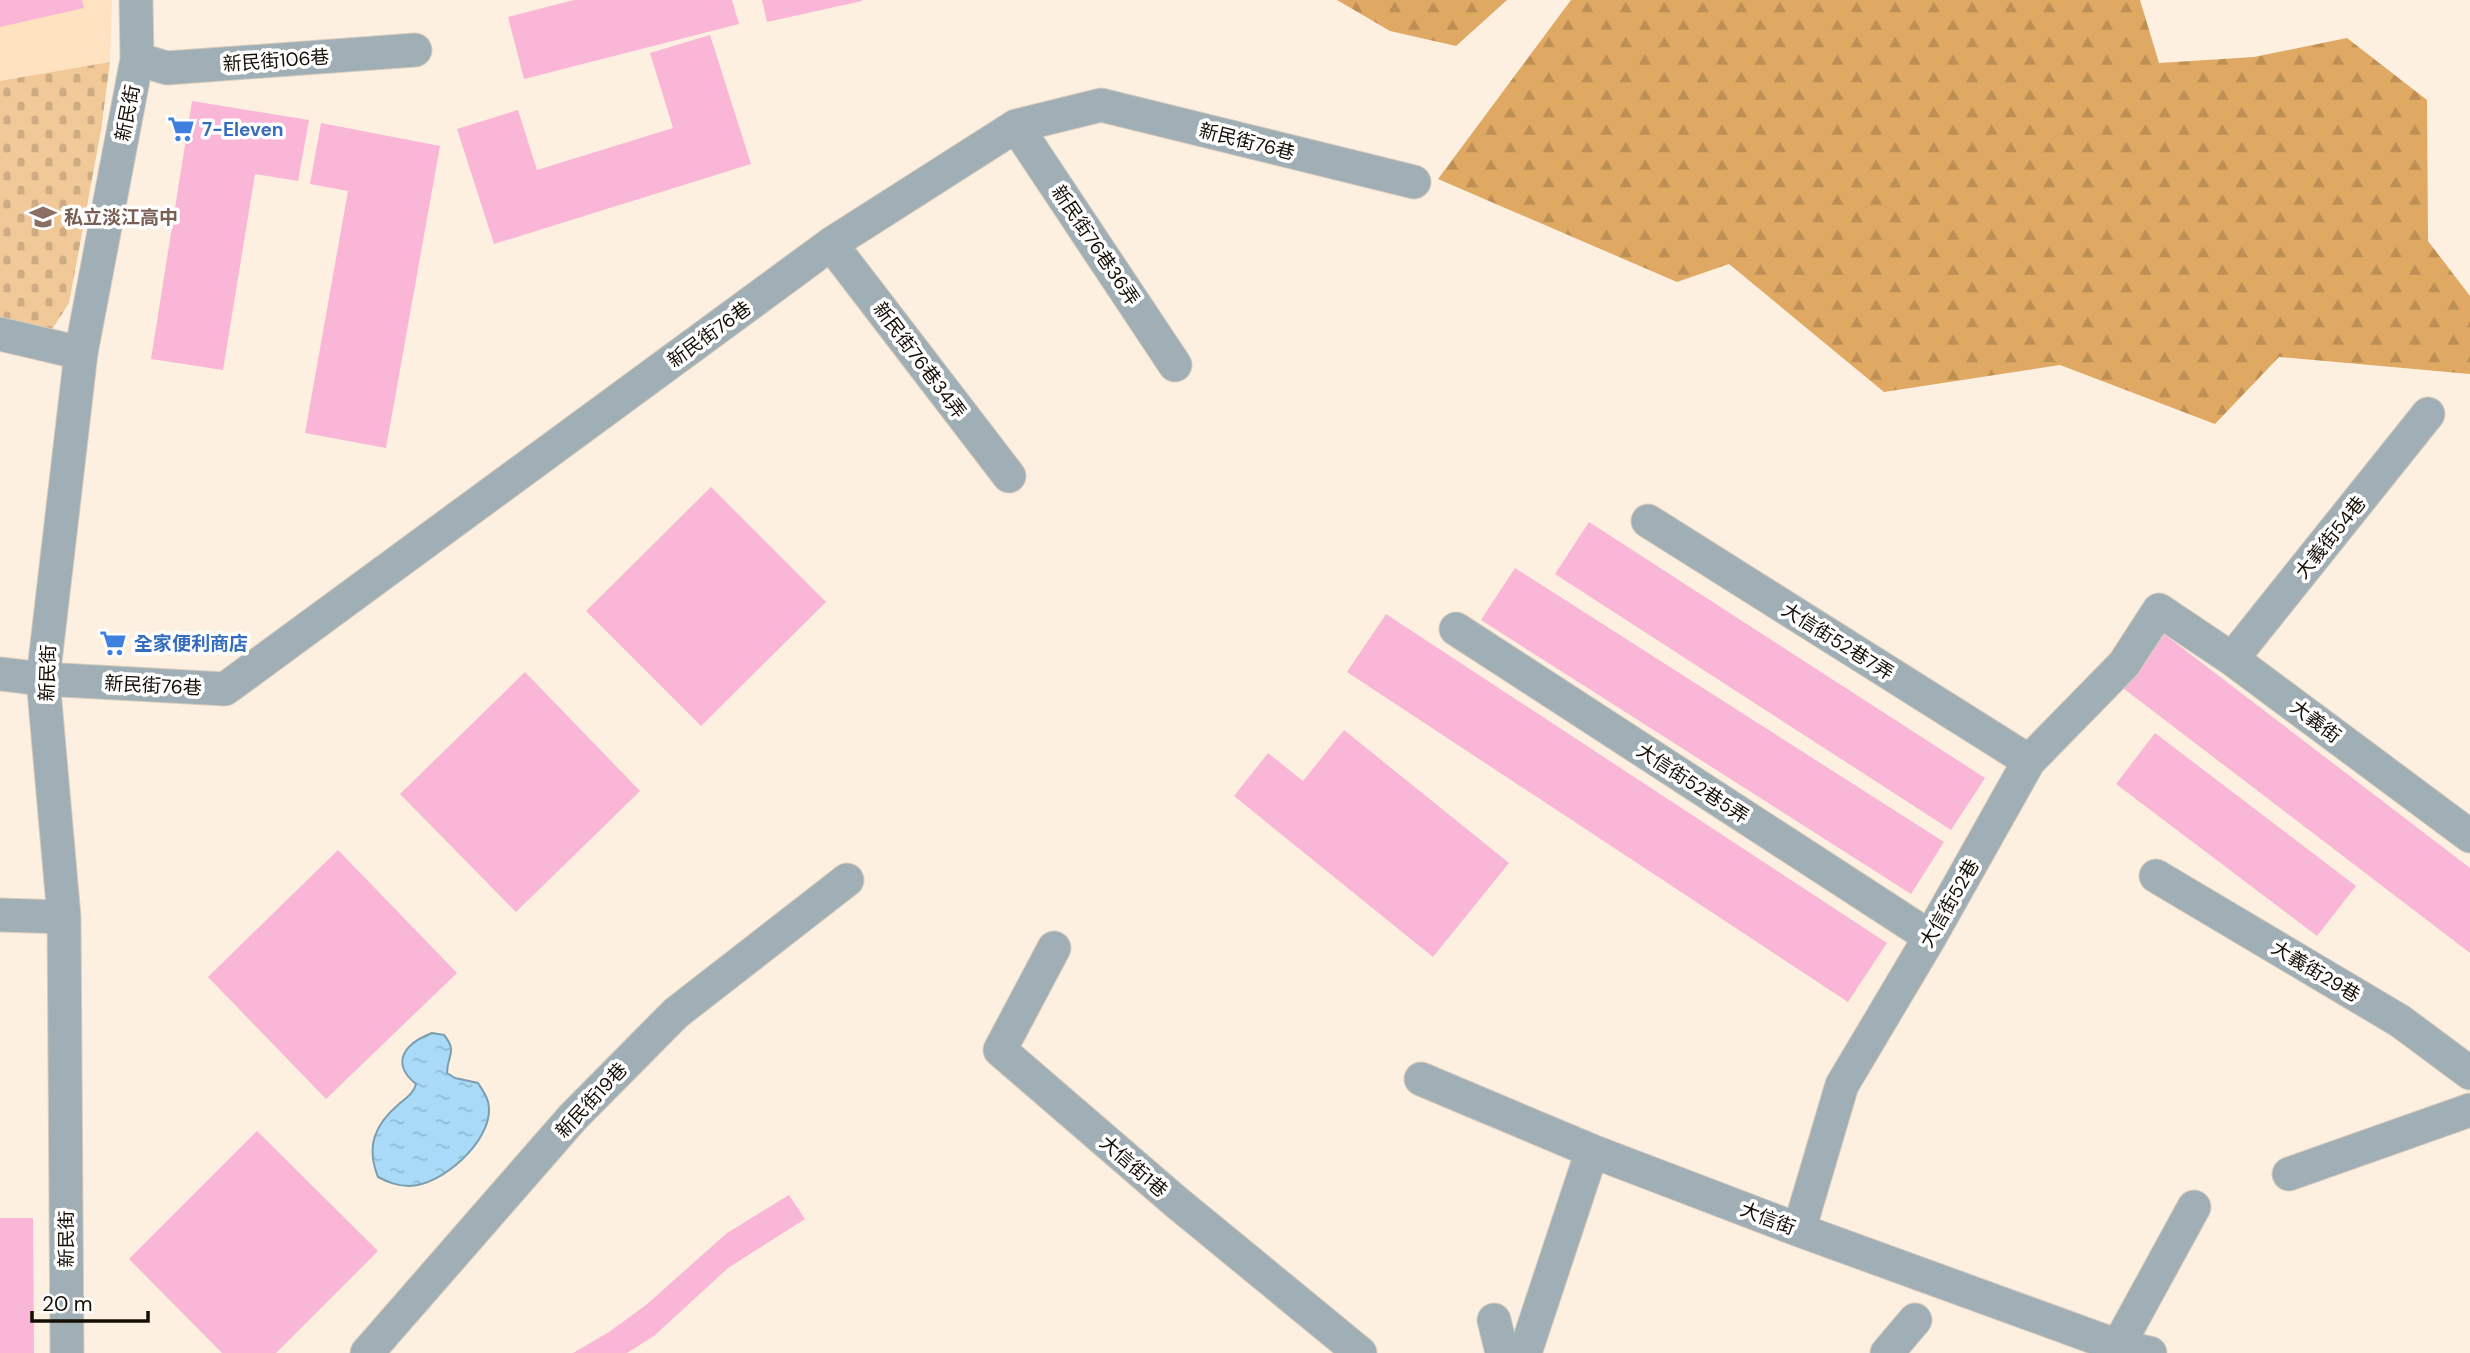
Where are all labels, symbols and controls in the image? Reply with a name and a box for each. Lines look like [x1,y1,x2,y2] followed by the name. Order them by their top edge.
[222,44,330,77] street label: 新民街106巷
[110,83,145,143] street label: 新民街
[166,114,196,144] supermarket icon: 7-Eleven
[202,117,284,142] place label: 7-Eleven
[1197,118,1297,165] street label: 新民街76巷
[1046,180,1145,310] street label: 新民街76巷36弄
[28,202,58,232] school or university icon: 私立淡江高中
[64,205,178,230] place label: 私立淡江高中
[662,296,756,373] street label: 新民街76巷
[868,297,972,423] street label: 新民街76巷34弄
[2289,491,2371,584] street label: 大義街54巷
[1777,597,1898,686] street label: 大信街52巷7弄
[98,628,128,658] supermarket icon: 全家便利商店
[134,631,248,656] place label: 全家便利商店
[34,644,61,702] street label: 新民街
[104,670,202,701] street label: 新民街76巷
[2285,694,2346,749] street label: 大義街
[1632,738,1754,829] street label: 大信街52巷5弄
[1914,854,1985,952] street label: 大信街52巷
[2267,935,2364,1008] street label: 大義街29巷
[550,1057,633,1143] street label: 新民街19巷
[1095,1130,1173,1203] street label: 大信街1巷
[1737,1197,1799,1240] street label: 大信街
[54,1210,79,1268] street label: 新民街
[32,1280,147,1324] scale bar
[42,1290,93,1318] text: 20 m

